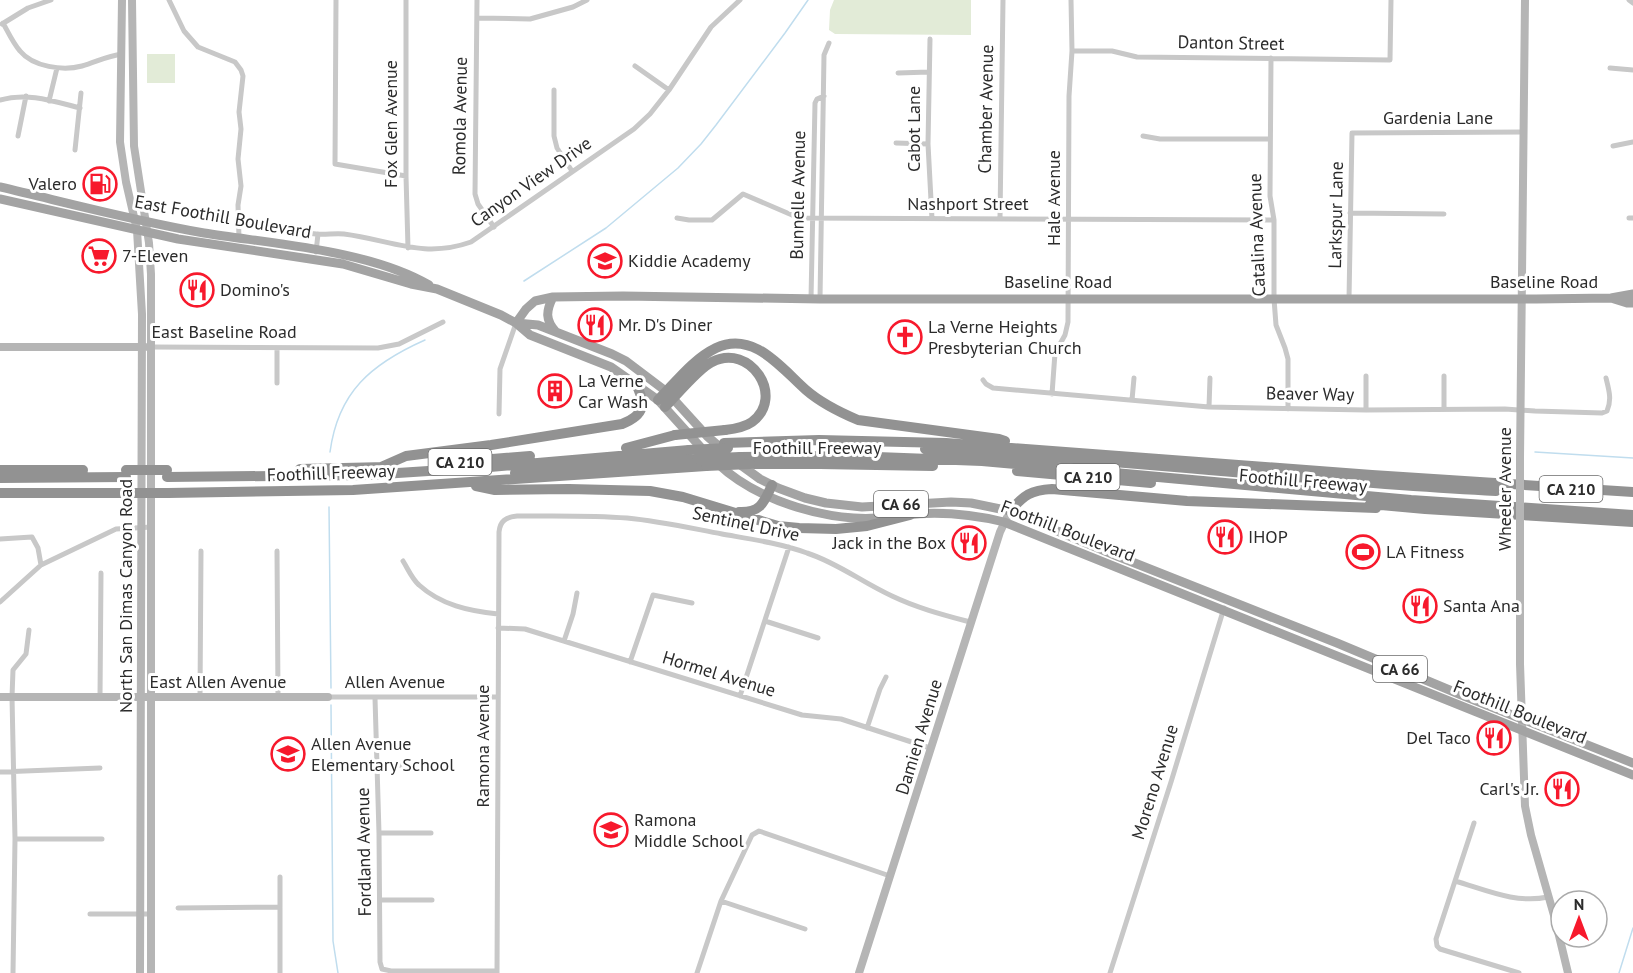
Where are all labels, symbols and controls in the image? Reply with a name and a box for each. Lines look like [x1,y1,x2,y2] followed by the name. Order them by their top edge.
[1177,30,1285,55] street label: Danton Street
[973,44,998,174] street label: Chamber Avenue
[447,57,472,175] street label: Romola Avenue
[379,60,402,188] street label: Fox Glen Avenue
[902,86,925,172] street label: Cabot Lane
[1383,106,1493,129] street label: Gardenia Lane
[785,130,810,260] street label: Bunnelle Avenue
[466,131,596,232] street label: Canyon View Drive
[1042,150,1065,246] street label: Hale Avenue
[1323,161,1348,269] street label: Larkspur Lane
[82,166,118,202] fuel station icon: Valero
[28,172,77,195] place label: Valero
[1243,173,1270,297] street label: Catalina Avenue
[133,190,313,243] street label: East Foothill Boulevard
[907,192,1029,215] street label: Nashport Street
[81,238,117,274] supermarket icon: 7-Eleven
[587,243,623,279] school or university icon: Kiddie Academy
[122,244,188,267] place label: 7-Eleven
[628,249,751,272] place label: Kiddie Academy
[1004,270,1112,293] street label: Baseline Road
[1490,270,1598,293] street label: Baseline Road
[179,272,215,308] restaurant icon: Domino's
[220,278,290,301] place label: Domino's
[577,307,613,343] restaurant icon: Mr. D's Diner
[618,313,712,336] place label: Mr. D's Diner
[928,315,1082,359] place label: La Verne Heights Presbyterian Church
[887,319,923,355] church icon: La Verne Heights Presbyterian Church
[151,320,297,343] street label: East Baseline Road
[578,369,648,413] place label: La Verne Car Wash
[537,373,573,409] building icon: La Verne Car Wash
[1266,381,1355,406] street label: Beaver Way
[1493,427,1516,551] street label: Wheeler Avenue
[753,436,882,459] street label: Foothill Freeway
[428,449,492,475] road number: CA 210
[266,459,396,486] street label: Foothill Freeway
[1238,463,1369,498] street label: Foothill Freeway
[1056,464,1120,490] road number: CA 210
[1540,476,1602,502] road number: CA 210
[114,479,137,713] street label: North San Dimas Canyon Road
[874,491,928,517] road number: CA 66
[998,494,1139,567] street label: Foothill Boulevard
[690,501,802,546] street label: Sentinel Drive
[1207,519,1243,555] restaurant icon: IHOP
[951,525,987,561] restaurant icon: Jack in the Box
[1248,525,1288,548] place label: IHOP
[831,531,946,554] place label: Jack in the Box
[1345,534,1381,570] sports icon: LA Fitness
[1386,540,1464,563] place label: LA Fitness
[1402,588,1438,624] restaurant icon: Santa Ana
[1443,594,1520,617] place label: Santa Ana
[660,645,779,702] street label: Hormel Avenue
[1373,656,1427,682] road number: CA 66
[150,670,286,693] street label: East Allen Avenue
[345,670,445,693] street label: Allen Avenue
[1450,674,1590,749] street label: Foothill Boulevard
[890,676,947,797] street label: Damien Avenue
[471,685,494,807] street label: Ramona Avenue
[1476,720,1512,756] restaurant icon: Del Taco
[1126,722,1183,842] street label: Moreno Avenue
[1406,726,1471,749] place label: Del Taco
[311,732,455,776] place label: Allen Avenue Elementary School
[270,736,306,772] school or university icon: Allen Avenue Elementary School
[1544,771,1580,807] restaurant icon: Carl's Jr.
[1479,777,1539,800] place label: Carl's Jr.
[351,787,376,917] street label: Fordland Avenue
[634,808,744,852] place label: Ramona Middle School
[593,812,629,848] school or university icon: Ramona Middle School
[1549,889,1609,949] north arrow
[1574,894,1584,914] text: N

